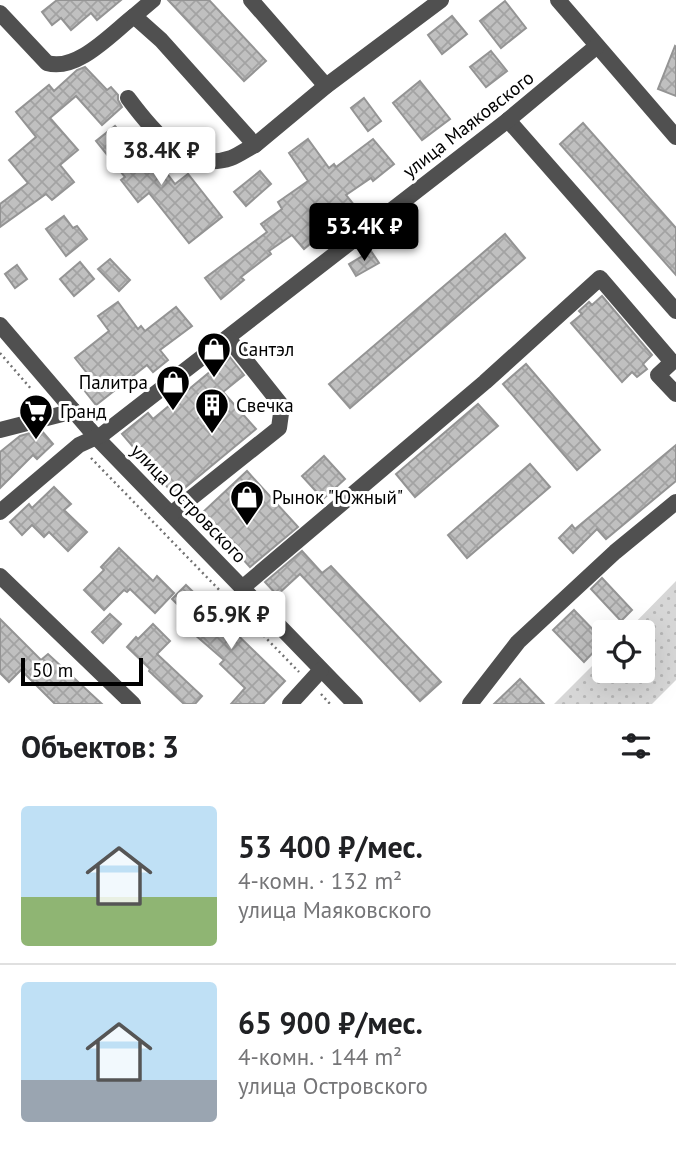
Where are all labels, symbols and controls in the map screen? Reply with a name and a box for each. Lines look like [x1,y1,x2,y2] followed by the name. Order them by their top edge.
[398,65,538,183] street label: улица Маяковского
[96,128,226,187] pin: 38.4K ₽
[122,135,200,164] text: 38.4K ₽
[299,204,429,263] pin: 53.4K ₽
[325,211,403,240] text: 53.4K ₽
[195,330,233,379] shop icon: Сантэл
[238,337,294,361] place label: Сантэл
[154,363,192,412] shop icon: Палитра
[79,370,148,394] place label: Палитра
[193,386,231,435] building icon: Свечка
[17,392,55,441] supermarket icon: Гранд
[236,393,294,417] place label: Свечка
[60,399,107,423] place label: Гранд
[126,438,252,568] street label: улица Островского
[228,478,266,527] shop icon: Рынок "Южный"
[272,485,403,509] place label: Рынок "Южный"
[166,592,296,651] pin: 65.9K ₽
[192,599,270,628] text: 65.9K ₽
[592,620,655,683] map controls
[592,620,655,683] button: locate
[21,655,144,687] scale bar
[32,658,73,682] text: 50 m
[21,727,179,766] text: Объектов: 3
[617,727,655,765] icon: filters
[238,827,423,866] text: 53 400 ₽/мес.
[77,834,161,918] icon: home
[238,866,402,895] text: 4-комн. · 132 m²
[238,895,432,924] text: улица Маяковского
[238,1003,423,1042] text: 65 900 ₽/мес.
[77,1010,161,1094] icon: home
[238,1042,402,1071] text: 4-комн. · 144 m²
[238,1071,428,1100] text: улица Островского

